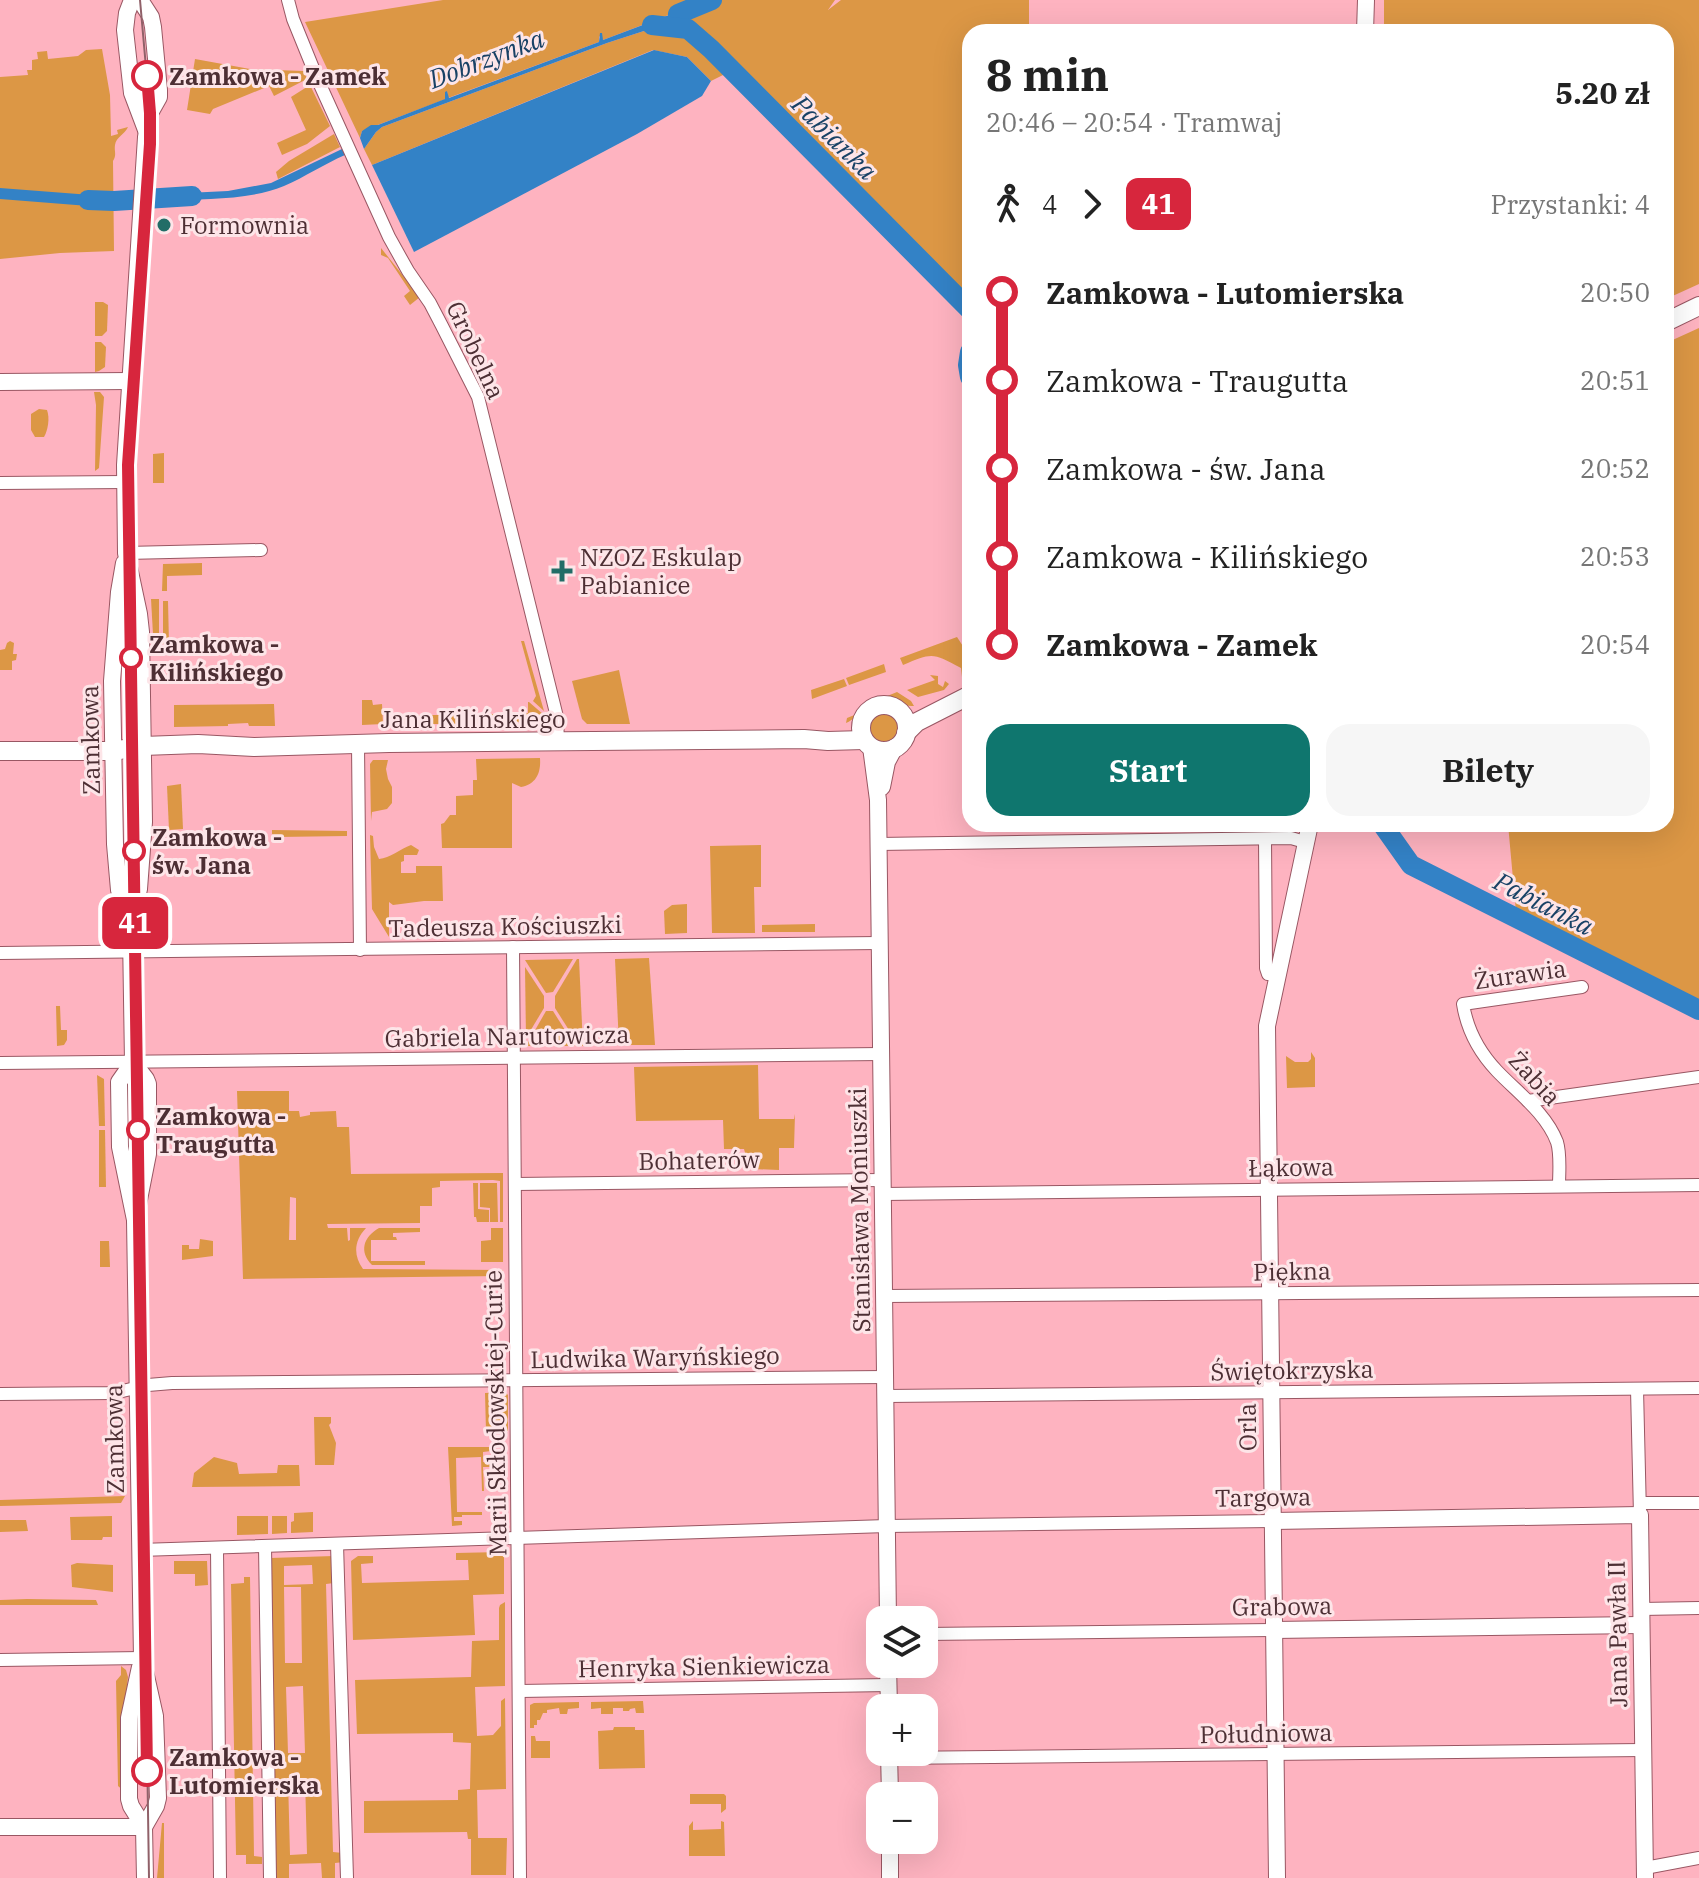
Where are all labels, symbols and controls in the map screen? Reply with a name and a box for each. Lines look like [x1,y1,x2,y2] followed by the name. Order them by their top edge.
[422,20,549,96] water label: Dobrzynka
[986,46,1109,103] text: 8 min
[169,60,386,92] place label: Zamkowa - Zamek
[132,61,162,91] marker: Zamkowa - Zamek
[1555,73,1650,112] text: 5.20 zł
[784,86,885,187] water label: Pabianka
[986,105,1282,139] text: 20:46 – 20:54 · Tramwaj
[986,182,1030,226] icon: walk
[1070,182,1114,226] icon: forward
[1142,185,1175,222] text: 41
[1042,187,1058,221] text: 4
[1491,187,1650,221] text: Przystanki: 4
[180,209,309,241] place label: Formownia
[155,216,173,234] marker: Formownia
[1046,273,1404,312] text: Zamkowa - Lutomierska
[1580,275,1650,309] text: 20:50
[439,296,513,404] street label: Grobelna
[1046,361,1348,400] text: Zamkowa - Traugutta
[1580,363,1650,397] text: 20:51
[1046,449,1326,488] text: Zamkowa - św. Jana
[1580,451,1650,485] text: 20:52
[1046,537,1368,576] text: Zamkowa - Kilińskiego
[1580,539,1650,573] text: 20:53
[580,541,742,601] place label: NZOZ Eskulap Pabianice
[551,560,573,582] marker: NZOZ Eskulap Pabianice
[1046,625,1318,664] text: Zamkowa - Zamek
[1580,627,1650,661] text: 20:54
[149,628,283,688] place label: Zamkowa - Kilińskiego
[120,647,142,669] marker: Zamkowa - Kilińskiego
[73,685,107,795] street label: Zamkowa
[380,703,566,735] street label: Jana Kilińskiego
[986,724,1310,816] button: Start
[1326,724,1650,816] button: Bilety
[152,821,282,881] place label: Zamkowa - św. Jana
[123,840,145,862] marker: Zamkowa - św. Jana
[1488,863,1599,942] water label: Pabianka
[99,897,171,949] line badge: 41
[118,904,152,941] text: 41
[388,908,622,944] street label: Tadeusza Kościuszki
[1472,952,1568,996] street label: Żurawia
[384,1018,630,1054] street label: Gabriela Narutowicza
[1502,1044,1568,1112] street label: Żabia
[841,1087,877,1333] street label: Stanisława Moniuszki
[156,1100,286,1160] place label: Zamkowa - Traugutta
[127,1119,149,1141] marker: Zamkowa - Traugutta
[638,1143,760,1177] street label: Bohaterów
[1248,1150,1334,1184] street label: Łąkowa
[1253,1254,1331,1288] street label: Piękna
[477,1270,513,1556] street label: Marii Skłodowskiej-Curie
[530,1339,780,1375] street label: Ludwika Waryńskiego
[1210,1353,1374,1387] street label: Świętokrzyska
[97,1384,131,1494] street label: Zamkowa
[1231,1403,1263,1451] street label: Orla
[1215,1480,1311,1514] street label: Targowa
[1600,1560,1634,1708] street label: Jana Pawła II
[1232,1589,1332,1623] street label: Grabowa
[866,1606,938,1854] map controls
[866,1606,938,1678] button: layers
[578,1648,830,1684] street label: Henryka Sienkiewicza
[866,1694,938,1766] button: +
[1199,1716,1333,1750] street label: Południowa
[169,1741,320,1801] place label: Zamkowa - Lutomierska
[132,1756,162,1786] marker: Zamkowa - Lutomierska
[866,1782,938,1854] button: −

